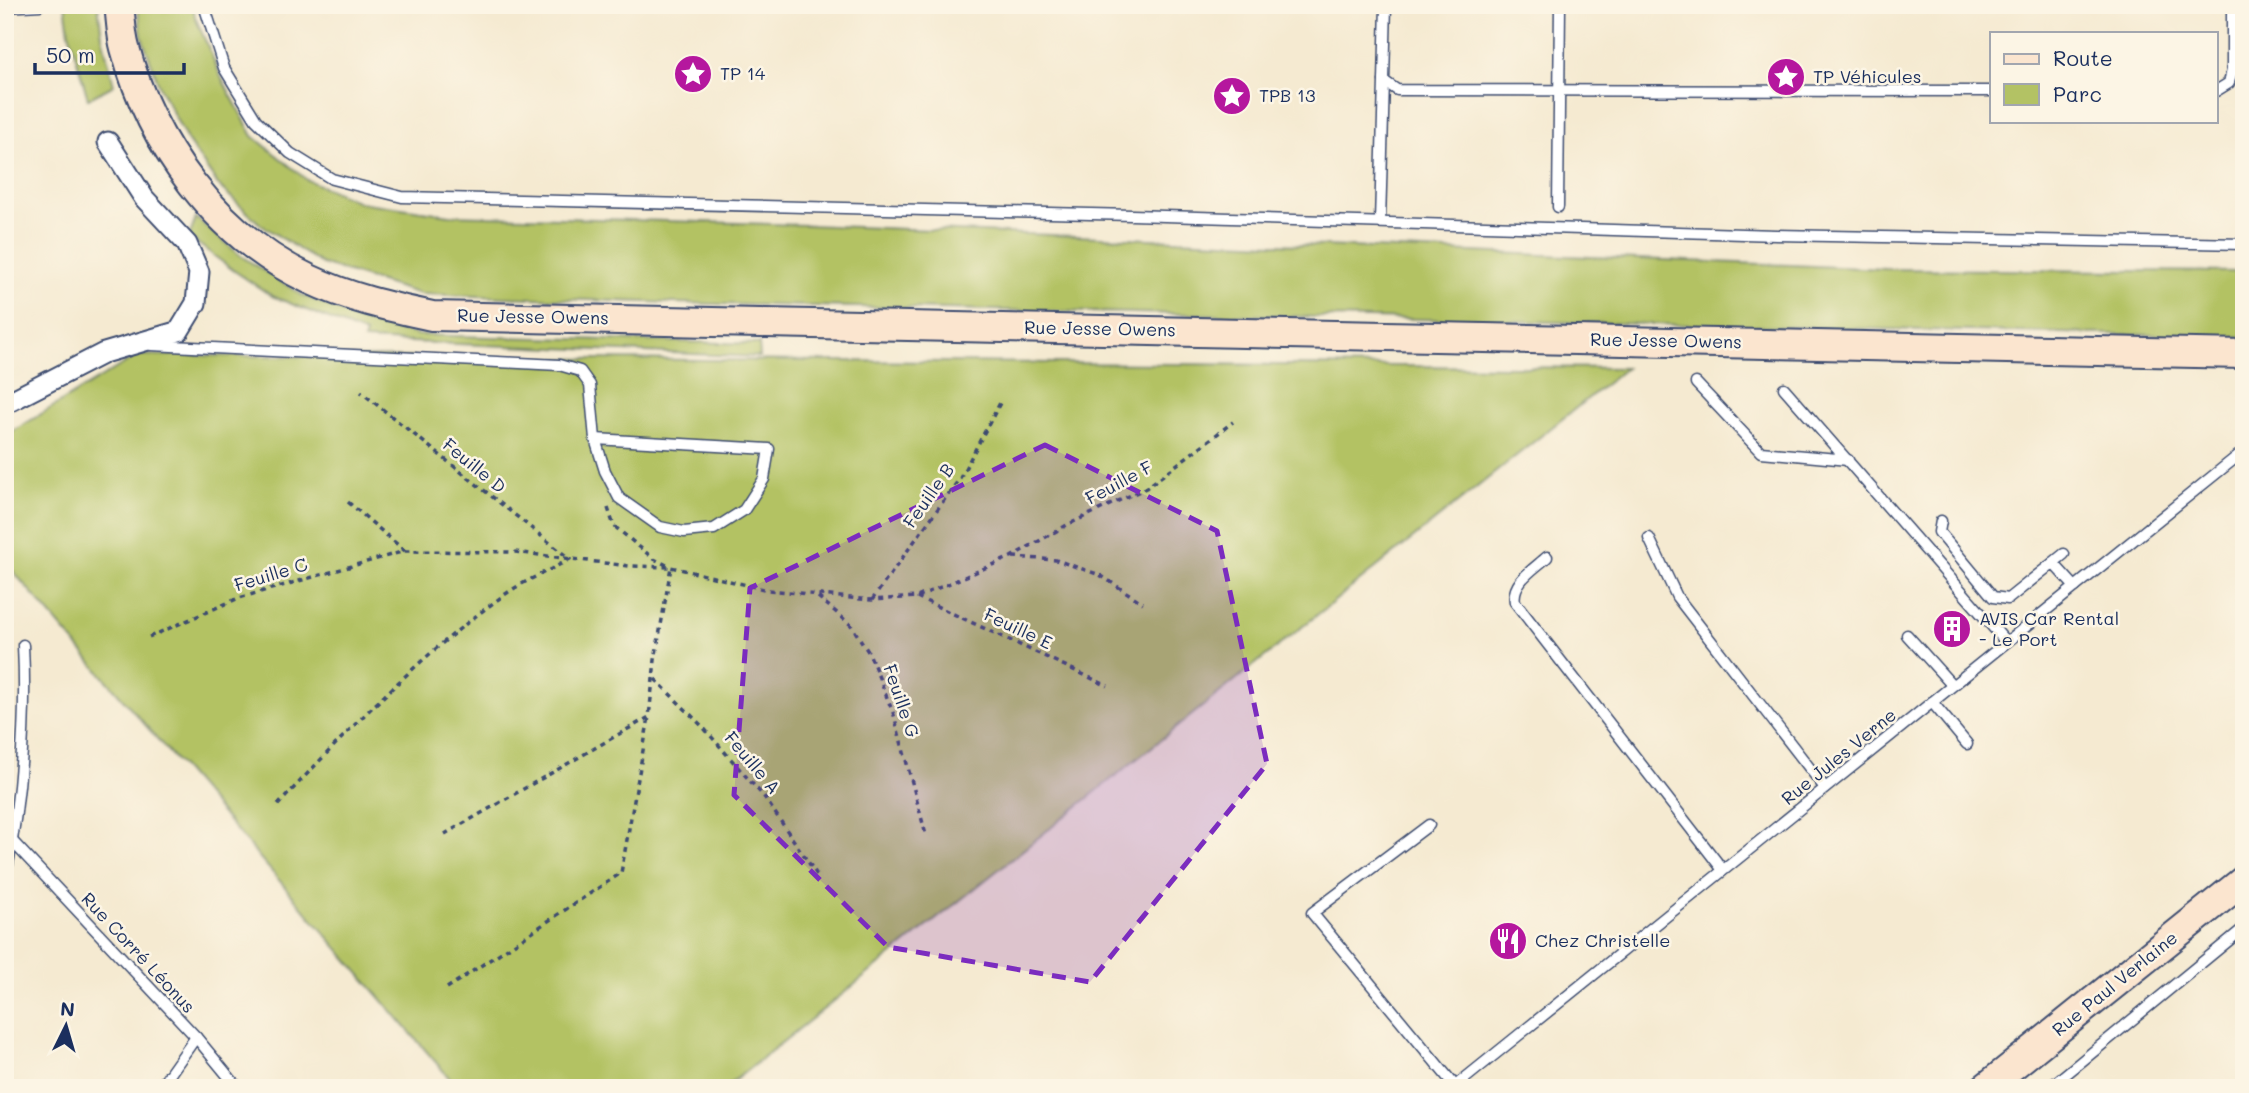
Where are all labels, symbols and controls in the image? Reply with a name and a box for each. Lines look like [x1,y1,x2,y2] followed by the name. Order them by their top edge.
[35,32,184,76] scale bar
[1990,32,2218,122] legend
[46,41,95,68] text: 50 m
[2053,44,2113,71] text: Route
[672,53,714,95] place icon: TP 14
[1765,56,1807,98] place icon: TP Véhicules
[720,61,766,85] place label: TP 14
[1813,64,1922,88] place label: TP Véhicules
[1211,75,1253,117] place icon: TPB 13
[2053,80,2102,107] text: Parc
[1259,83,1316,107] place label: TPB 13
[457,303,609,329] street label: Rue Jesse Owens
[1024,315,1176,341] street label: Rue Jesse Owens
[1590,327,1742,353] street label: Rue Jesse Owens
[438,432,511,498] street label: Feuille D
[1081,454,1156,510] street label: Feuille F
[897,458,959,532] street label: Feuille B
[231,552,310,597] street label: Feuille C
[980,602,1056,654] street label: Feuille E
[1979,606,2119,651] place label: AVIS Car Rental - Le Port
[1931,608,1973,650] building icon: AVIS Car Rental - Le Port
[878,661,926,740] street label: Feuille G
[1776,703,1901,810] street label: Rue Jules Verne
[719,726,786,799] street label: Feuille A
[77,887,201,1018] street label: Rue Corré Léonus
[1487,920,1529,962] restaurant icon: Chez Christelle
[2047,925,2182,1041] street label: Rue Paul Verlaine
[1535,928,1670,952] place label: Chez Christelle
[32,992,102,1062] north arrow
[59,995,76,1022] text: N

